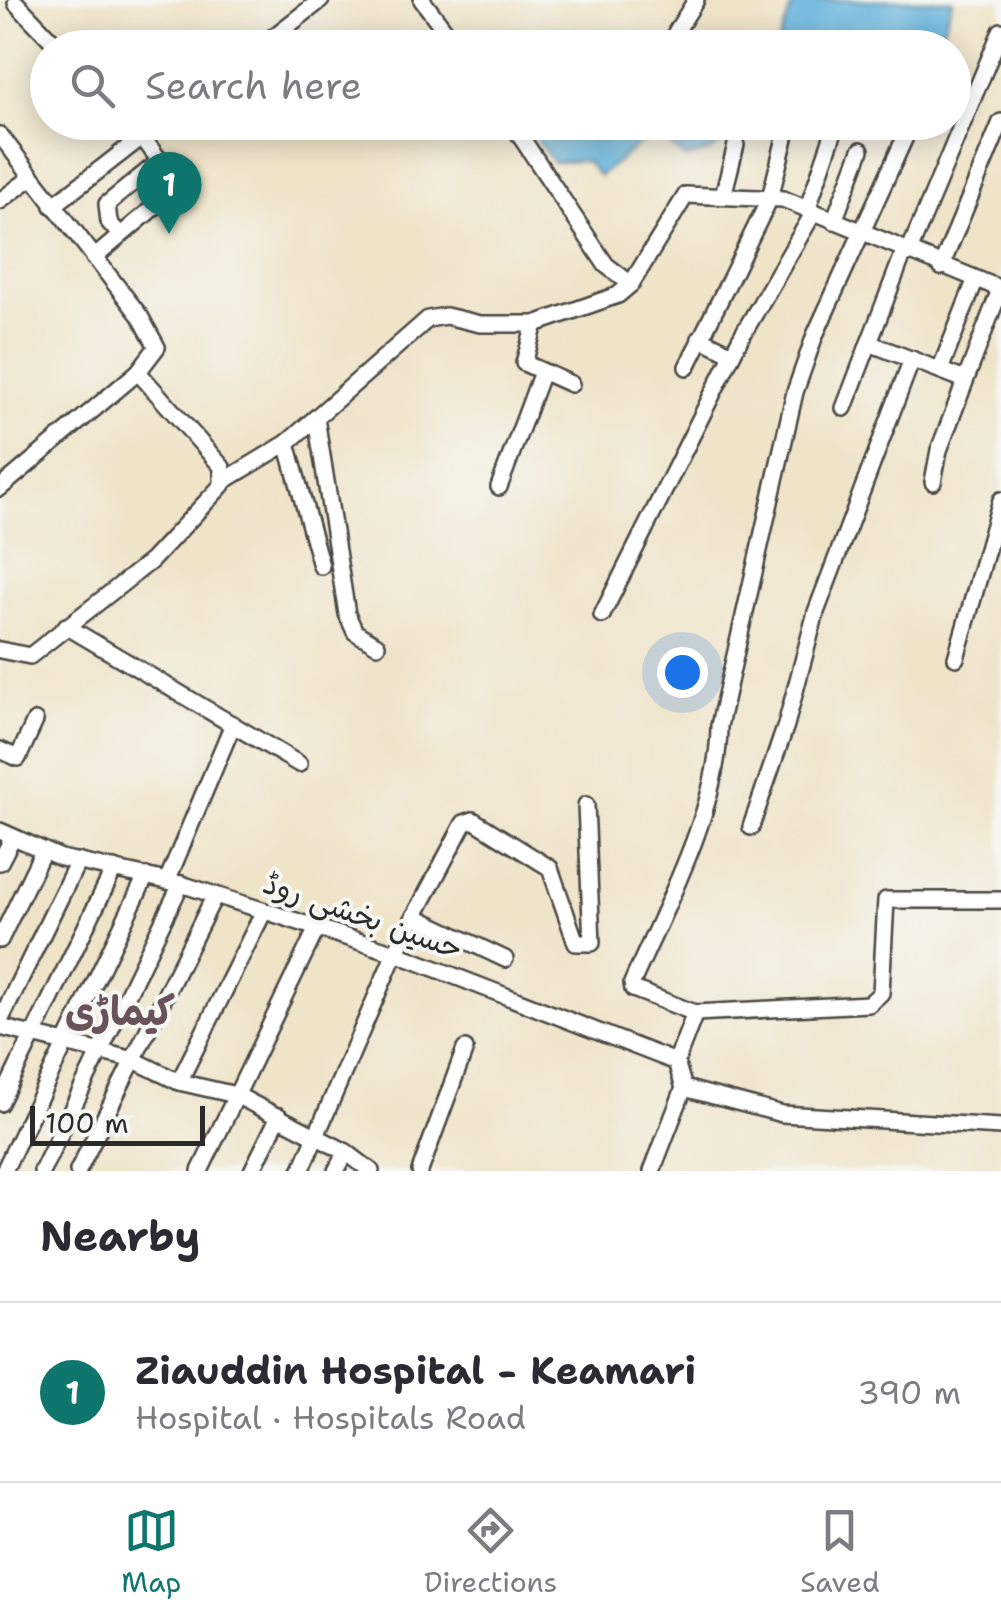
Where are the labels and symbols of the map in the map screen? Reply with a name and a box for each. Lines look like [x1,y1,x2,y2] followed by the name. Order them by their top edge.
[136,152,202,234] pin: 1
[657,647,708,698] your location
[258,862,468,969] street label: حسین بخشی روڈ
[65,984,175,1038] district label: کیماڑی
[30,1101,205,1146] scale bar

